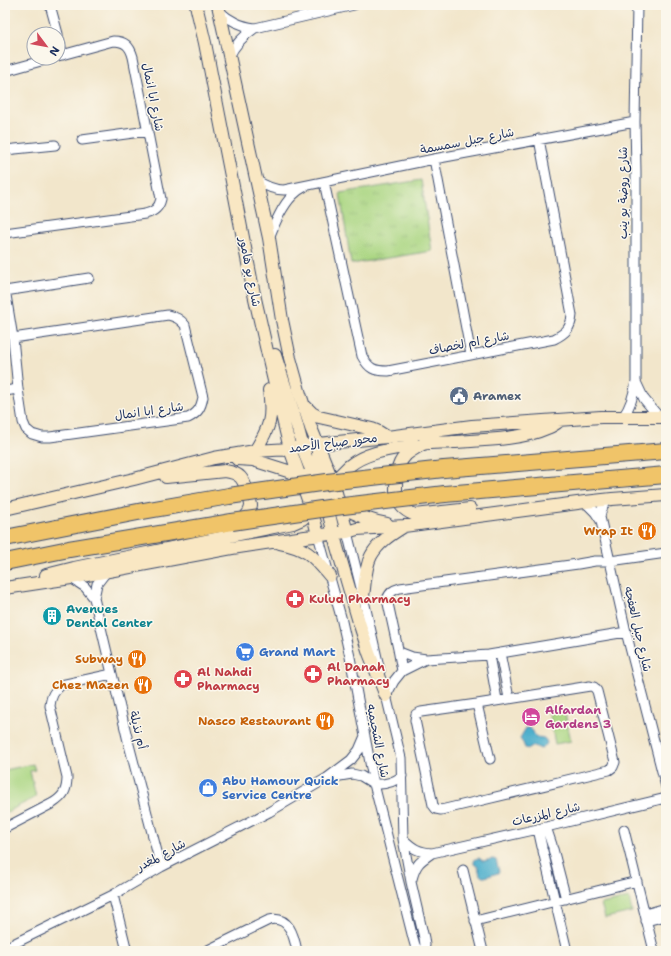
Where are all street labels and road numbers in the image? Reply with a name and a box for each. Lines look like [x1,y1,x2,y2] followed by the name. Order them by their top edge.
[138,61,167,133] street label: شارع ابا انمال
[419,124,516,159] street label: شارع جبل سمسمة
[615,147,632,239] street label: شارع روضة بو ينب
[234,235,265,308] street label: شارع بو هامور
[427,327,511,360] street label: شارع ام لخصاف
[113,398,185,425] street label: شارع ابا انمال
[288,430,378,457] street label: محور صباح الأحمد
[619,585,656,673] street label: شارع جبل العفجه
[362,703,393,779] street label: شارع الشحيميه
[125,709,150,751] street label: أم نذيلة
[510,798,582,831] street label: شارع المزرعات
[133,835,189,876] street label: شارع لمغدر

